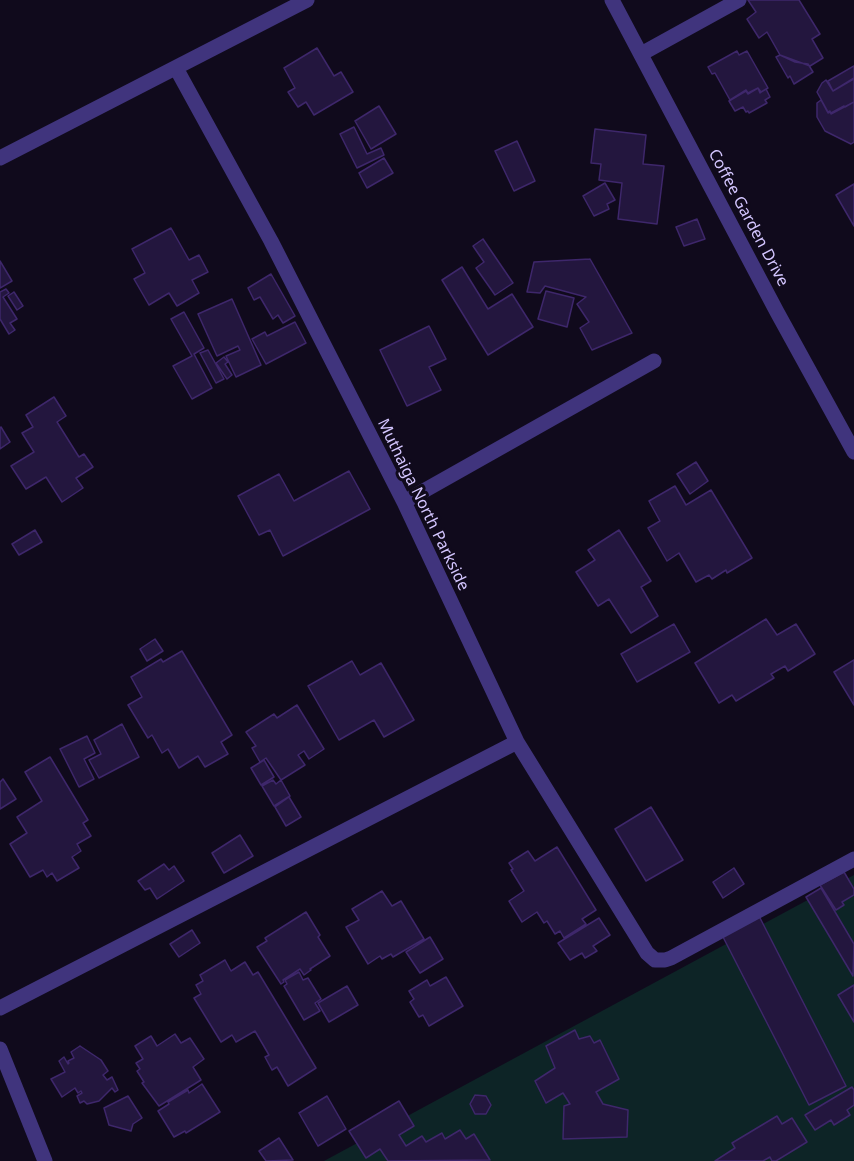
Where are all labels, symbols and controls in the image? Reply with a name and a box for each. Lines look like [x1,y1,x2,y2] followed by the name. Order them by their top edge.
[704,146,792,290] street label: Coffee Garden Drive
[373,416,473,594] street label: Muthaiga North Parkside

